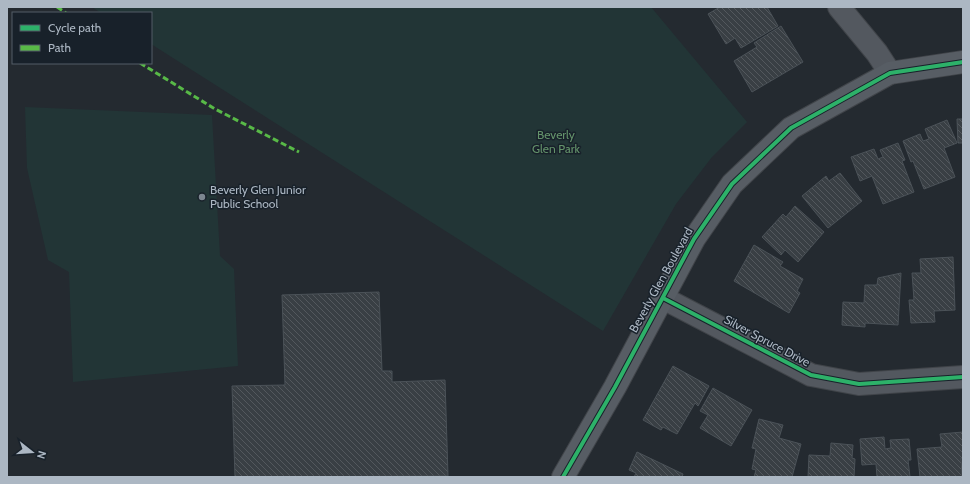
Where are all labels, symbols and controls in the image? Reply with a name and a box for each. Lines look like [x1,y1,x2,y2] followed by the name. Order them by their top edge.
[12,12,152,64] legend
[48,20,101,35] text: Cycle path
[48,40,71,55] text: Path
[532,127,581,156] park label: Beverly Glen Park
[210,182,306,211] place label: Beverly Glen Junior Public School
[197,192,207,202] marker: Beverly Glen Junior Public School
[625,225,696,335] street label: Beverly Glen Boulevard
[722,312,813,370] street label: Silver Spruce Drive
[12,432,52,472] north arrow
[34,449,49,461] text: N

